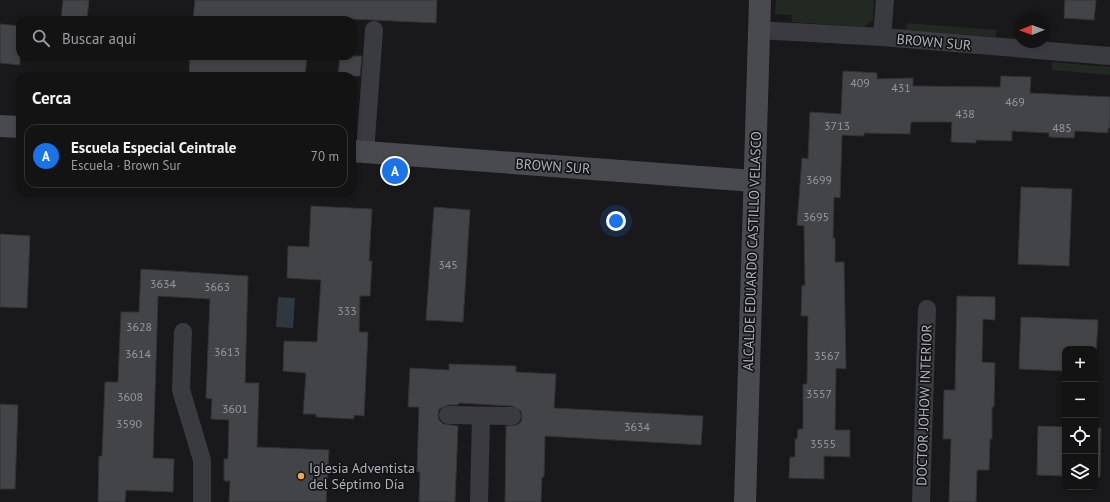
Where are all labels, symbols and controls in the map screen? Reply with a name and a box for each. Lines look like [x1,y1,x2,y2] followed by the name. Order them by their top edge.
[1014,12,1050,48] north arrow
[16,16,356,60] search box
[30,27,52,49] icon: search
[62,29,136,48] text: Buscar aquí
[896,30,972,54] street label: BROWN SUR
[850,75,870,90] house number: 409
[891,80,911,95] house number: 431
[32,87,71,109] text: Cerca
[1005,94,1025,109] house number: 469
[955,106,975,121] house number: 438
[824,118,850,133] house number: 3713
[1052,120,1072,135] house number: 485
[739,131,765,371] street label: ALCALDE EDUARDO CASTILLO VELASCO
[71,138,236,157] text: Escuela Especial Ceintrale
[42,148,50,165] text: A
[311,148,339,165] text: 70 m
[515,154,591,178] street label: BROWN SUR
[382,156,408,186] pin: A
[71,157,181,174] text: Escuela · Brown Sur
[806,172,832,187] house number: 3699
[803,209,829,224] house number: 3695
[606,211,626,231] your location
[438,257,458,272] house number: 345
[150,276,177,291] house number: 3634
[204,279,230,294] house number: 3663
[337,303,357,318] house number: 333
[126,319,152,334] house number: 3628
[912,324,936,486] street label: DOCTOR JOHOW INTERIOR
[214,344,240,359] house number: 3613
[125,346,152,361] house number: 3614
[1062,346,1098,490] map controls
[1062,346,1098,382] button: +
[814,348,840,363] house number: 3567
[1062,382,1098,418] button: −
[806,386,832,401] house number: 3557
[117,389,143,404] house number: 3608
[222,401,248,416] house number: 3601
[116,416,143,431] house number: 3590
[1062,418,1098,454] button: locate
[624,419,651,434] house number: 3634
[810,436,836,451] house number: 3555
[1062,454,1098,490] button: layers
[309,459,415,493] place label: Iglesia Adventista del Séptimo Día
[296,471,306,481] marker: Iglesia Adventista del Séptimo Día

